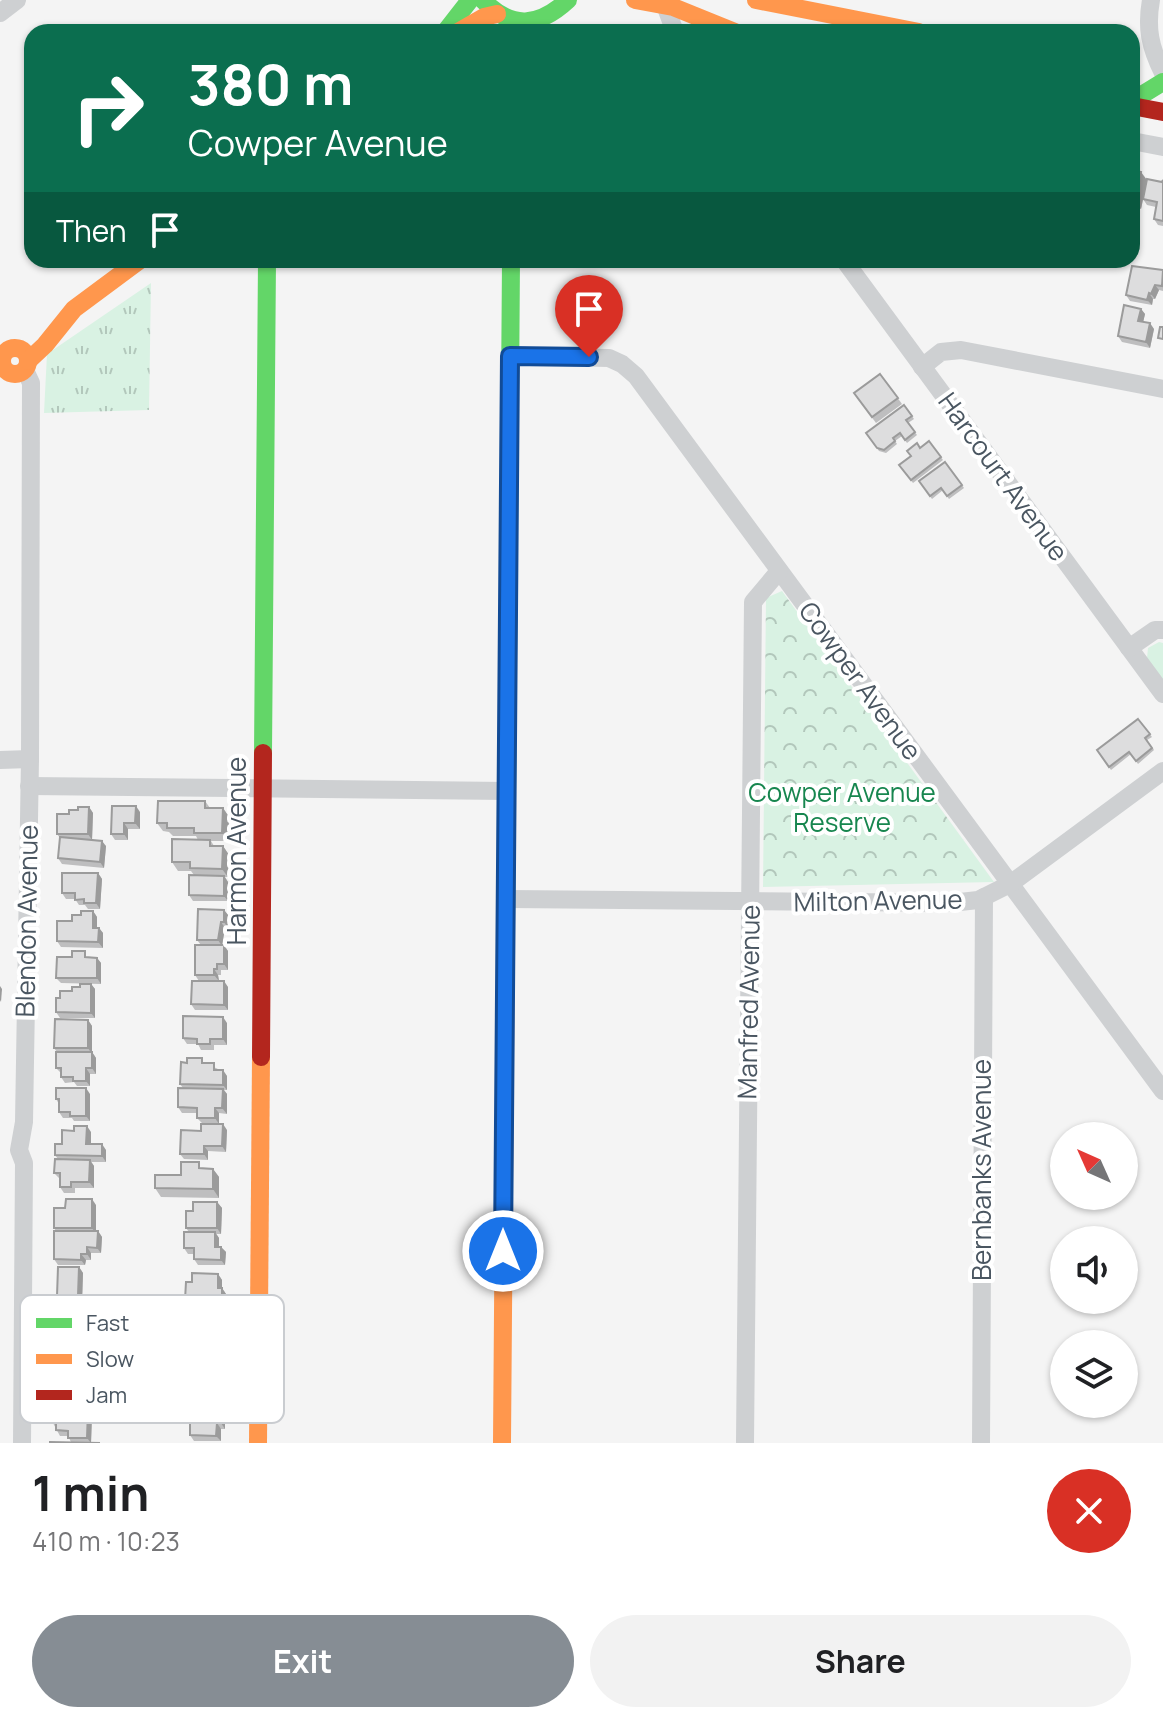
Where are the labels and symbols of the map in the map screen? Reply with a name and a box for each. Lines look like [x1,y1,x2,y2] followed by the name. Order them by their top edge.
[555,275,623,357] pin
[930,385,1077,568] street label: Harcourt Avenue
[791,594,931,767] street label: Cowper Avenue
[218,757,254,945] street label: Harmon Avenue
[748,774,936,840] park label: Cowper Avenue Reserve
[6,824,46,1018] street label: Blendon Avenue
[793,881,963,919] street label: Milton Avenue
[728,904,768,1100] street label: Manfred Avenue
[963,1059,999,1281] street label: Bernbanks Avenue
[1050,1122,1138,1210] north arrow
[461,1209,545,1293] position arrow
[20,1295,284,1423] legend
[86,1308,129,1338] text: Fast
[86,1344,134,1374] text: Slow
[86,1380,127,1410] text: Jam

